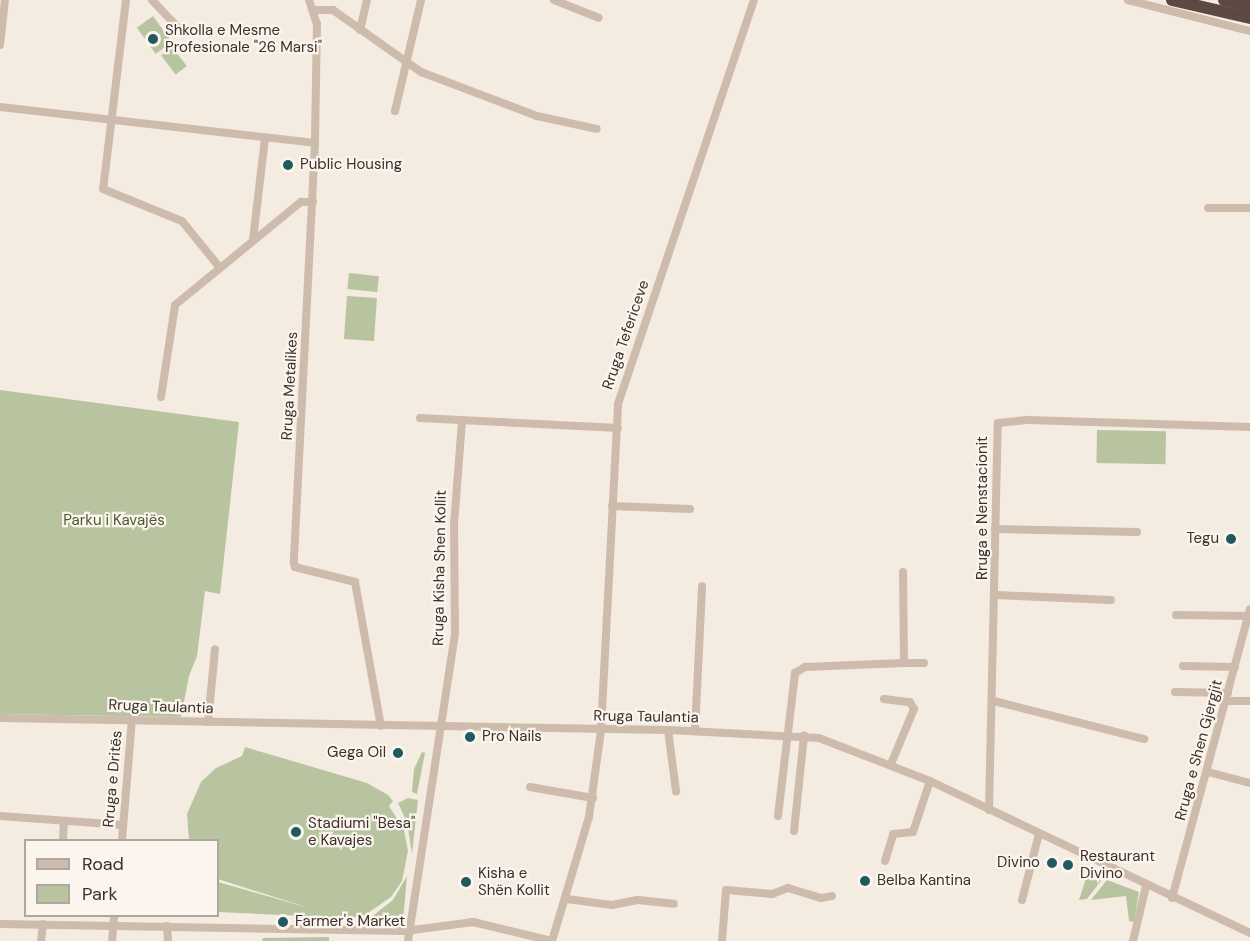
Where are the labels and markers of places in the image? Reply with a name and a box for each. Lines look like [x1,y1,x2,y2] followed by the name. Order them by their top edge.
[165,21,322,56] place label: Shkolla e Mesme Profesionale "26 Marsi"
[146,32,160,46] marker: Shkolla e Mesme Profesionale "26 Marsi"
[300,156,402,174] place label: Public Housing
[281,158,295,172] marker: Public Housing
[1186,530,1219,548] place label: Tegu
[1224,532,1238,546] marker: Tegu
[482,728,542,746] place label: Pro Nails
[463,730,477,744] marker: Pro Nails
[327,744,386,762] place label: Gega Oil
[391,746,405,760] marker: Gega Oil
[308,814,415,849] place label: Stadiumi "Besa" e Kavajes
[289,825,303,839] marker: Stadiumi "Besa" e Kavajes
[1080,847,1155,882] place label: Restaurant Divino
[997,854,1040,872] place label: Divino
[1045,856,1059,870] marker: Divino
[1061,858,1075,872] marker: Restaurant Divino
[478,864,550,899] place label: Kisha e Shën Kollit
[877,872,971,890] place label: Belba Kantina
[858,874,872,888] marker: Belba Kantina
[459,875,473,889] marker: Kisha e Shën Kollit
[295,913,405,931] place label: Farmer's Market
[276,915,290,929] marker: Farmer's Market

